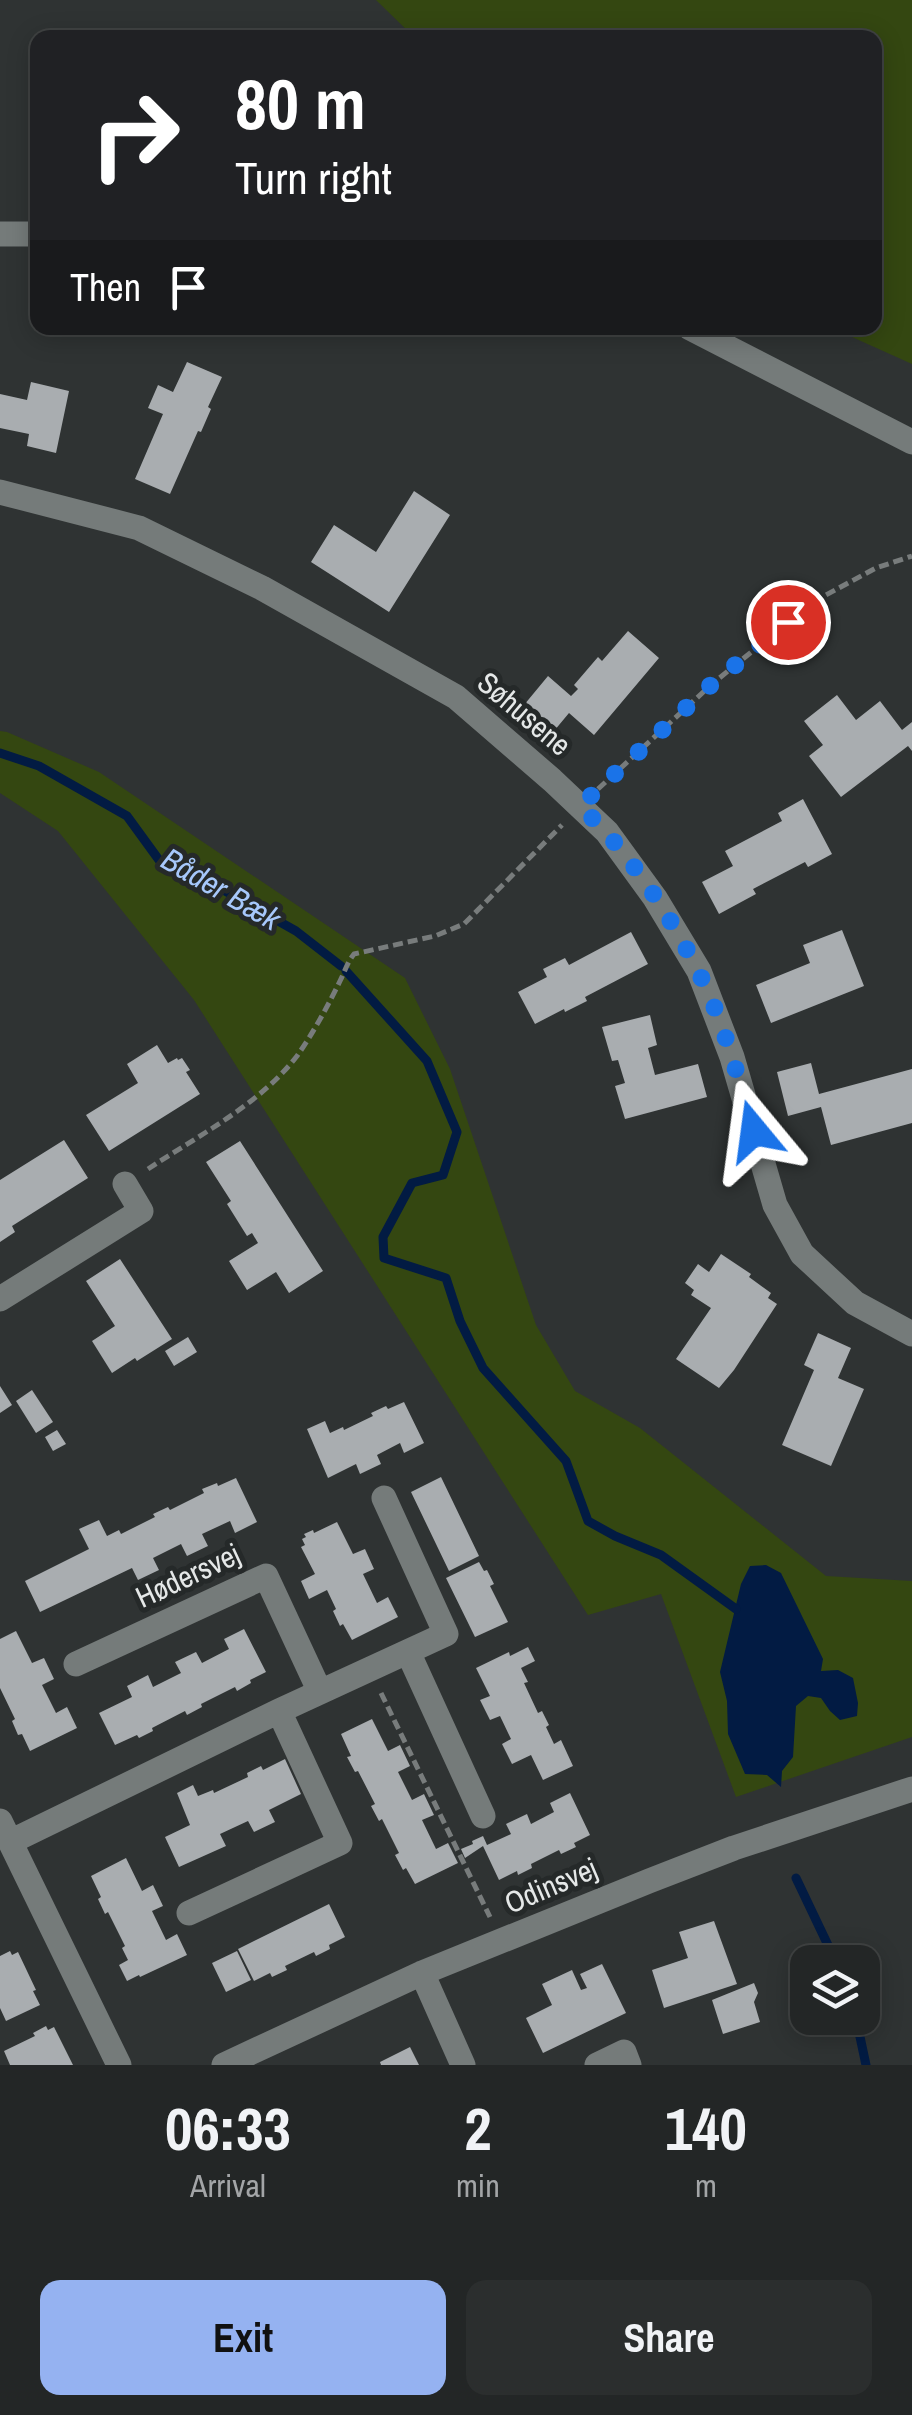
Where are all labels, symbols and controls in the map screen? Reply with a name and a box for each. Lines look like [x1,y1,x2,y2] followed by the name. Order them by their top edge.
[235,57,366,151] text: 80 m
[70,70,200,200] icon: right
[235,147,392,208] text: Turn right
[161,260,216,315] icon: arrive
[70,262,141,313] text: Then
[746,580,831,665] pin
[761,595,816,650] icon: arrive
[469,662,580,764] street label: Søhusene
[154,837,290,940] water label: Båder Bæk
[702,1079,806,1183] position arrow
[129,1534,246,1617] street label: Hødersvej
[498,1848,603,1922] street label: Odinsvej
[790,1945,880,2035] map controls
[790,1945,880,2035] button: layers
[165,2088,291,2169] text: 06:33
[464,2088,492,2169] text: 2
[665,2088,747,2169] text: 140
[190,2164,266,2207] text: Arrival
[456,2164,500,2207] text: min
[695,2164,717,2207] text: m
[40,2280,446,2395] button: Exit
[466,2280,872,2395] button: Share

